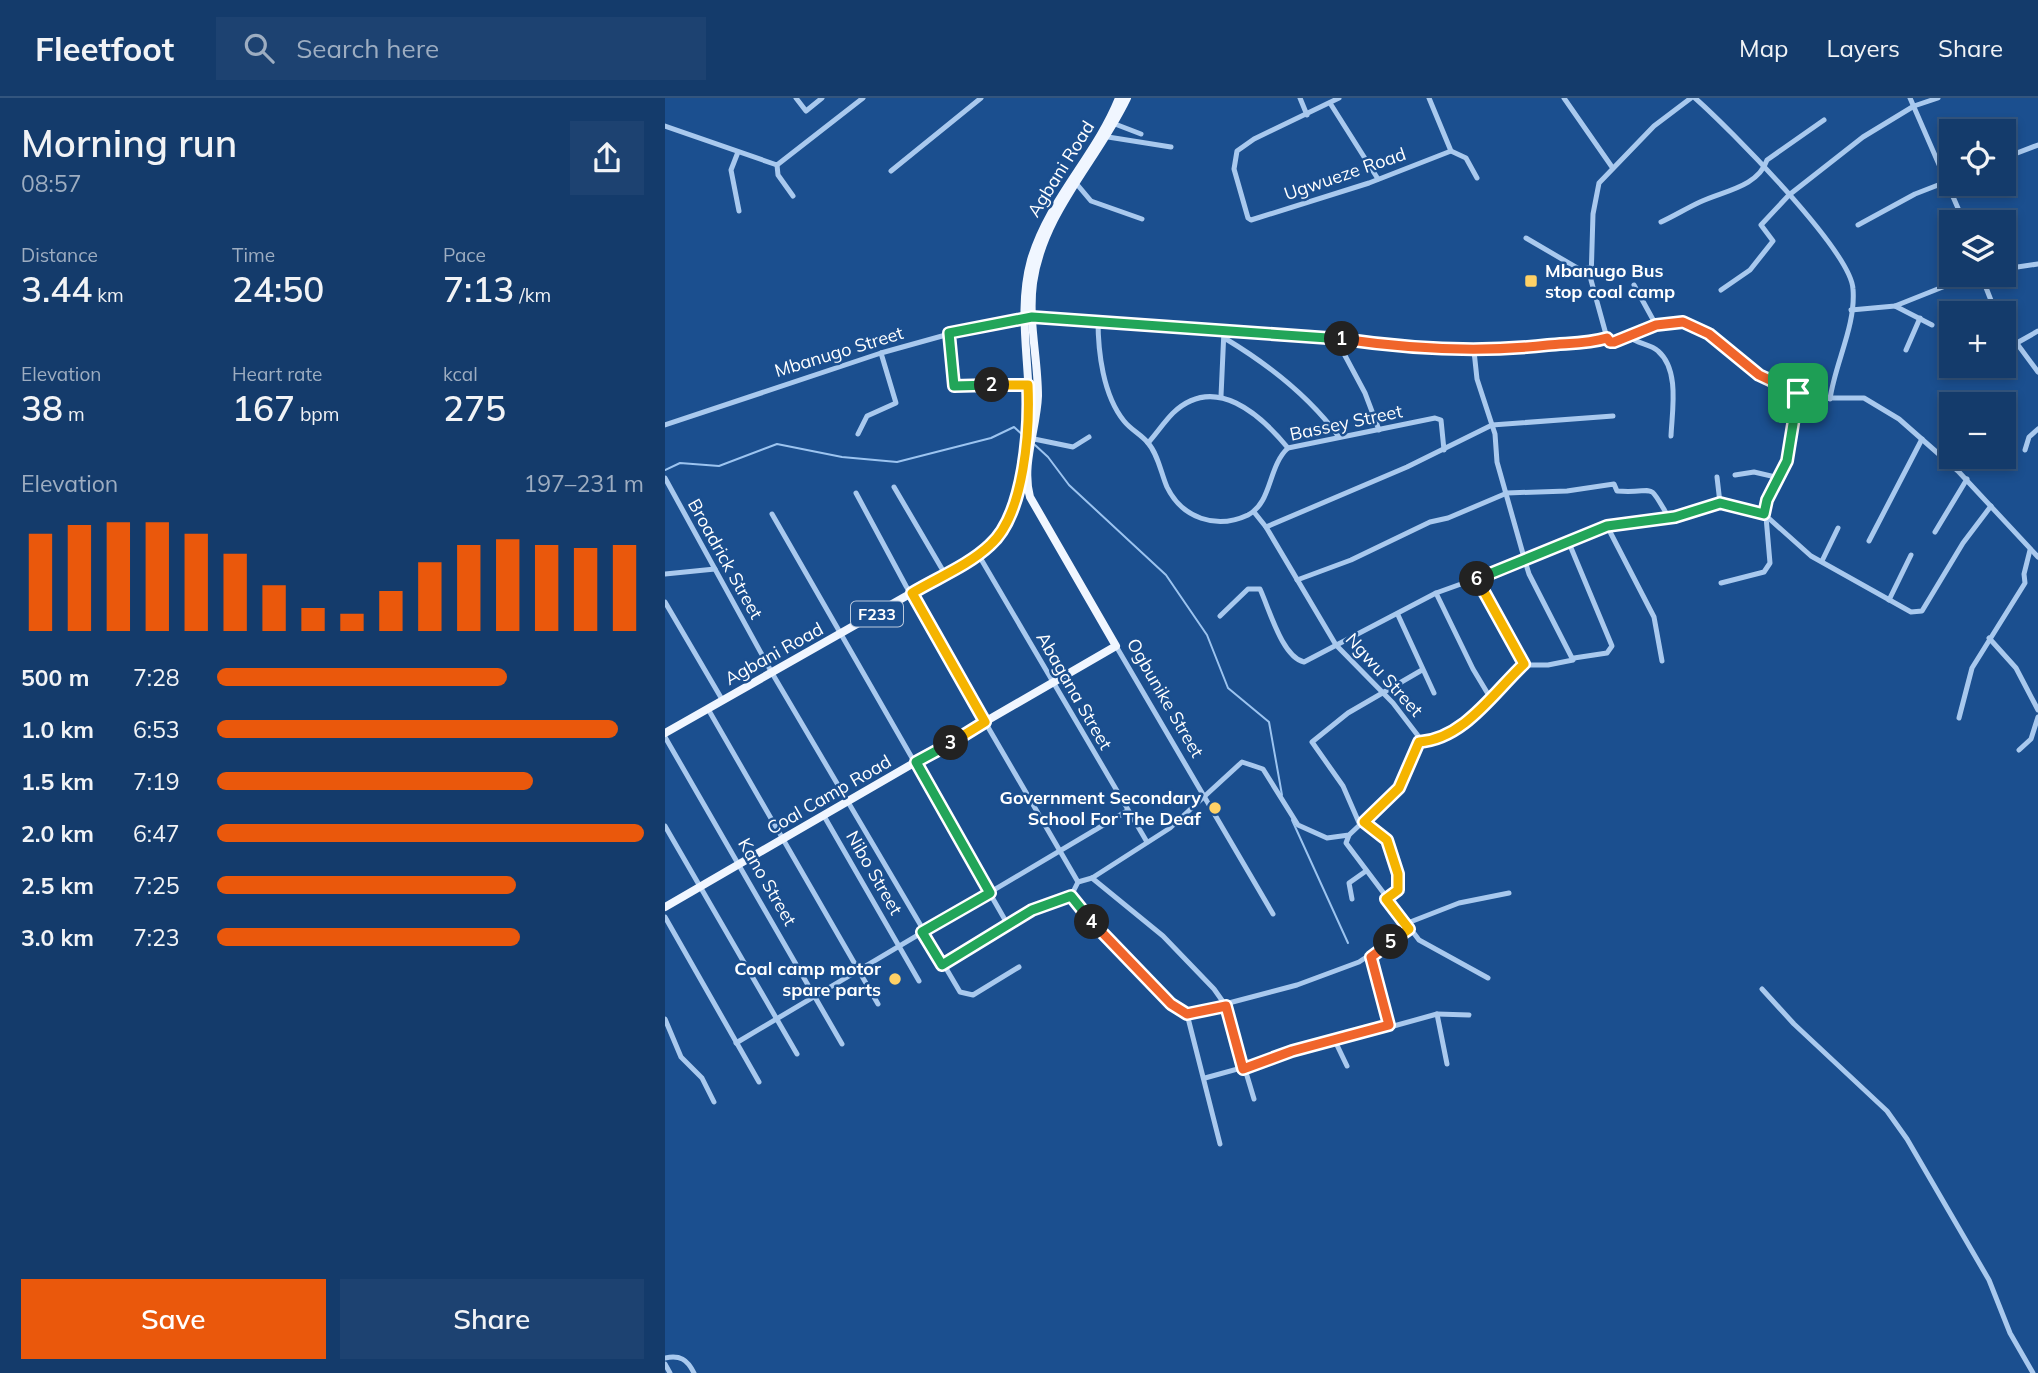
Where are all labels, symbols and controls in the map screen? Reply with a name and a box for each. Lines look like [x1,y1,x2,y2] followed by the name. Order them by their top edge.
[216,17,706,80] search box
[35,28,174,69] text: Fleetfoot
[240,29,278,67] icon: search
[296,32,439,65] text: Search here
[1739,33,1788,63] text: Map
[1826,33,1900,63] text: Layers
[1938,33,2003,63] text: Share
[1022,116,1099,221] street label: Agbani Road
[21,119,237,167] text: Morning run
[1939,119,2016,469] map controls
[1939,119,2016,196] button: locate
[570,121,644,195] button: share
[1281,142,1409,205] street label: Ugwueze Road
[21,169,81,198] text: 08:57
[1939,210,2016,287] button: layers
[21,243,98,267] text: Distance
[232,243,275,267] text: Time
[443,243,486,267] text: Pace
[1545,259,1675,303] place label: Mbanugo Bus stop coal camp
[21,267,92,311] text: 3.44
[232,267,324,311] text: 24:50
[443,267,514,311] text: 7:13
[1523,273,1539,289] marker: Mbanugo Bus stop coal camp
[92,283,124,307] text: km
[514,283,551,307] text: /km
[1939,301,2016,378] button: +
[772,321,906,382] street label: Mbanugo Street
[1325,322,1359,356] pin: 1
[1336,326,1347,350] text: 1
[21,362,101,386] text: Elevation
[232,362,322,386] text: Heart rate
[443,362,478,386] text: kcal
[1768,363,1828,423] pin
[975,368,1009,402] pin: 2
[986,372,997,396] text: 2
[1779,374,1817,412] icon: arrive
[21,386,63,430] text: 38
[232,386,295,430] text: 167
[443,386,506,430] text: 275
[1939,392,2016,469] button: −
[1287,399,1404,446] street label: Bassey Street
[63,402,85,426] text: m
[295,402,339,426] text: bpm
[21,469,118,498] text: Elevation
[523,469,644,498] text: 197–231 m
[683,495,768,623] street label: Broadrick Street
[1459,561,1495,596] pin: 6
[1471,566,1482,590] text: 6
[851,601,903,626] road number: F233
[720,617,827,690] street label: Agbani Road
[1031,628,1117,754] street label: Abagana Street
[1341,628,1428,721] street label: Ngwu Street
[1122,634,1209,762] street label: Ogbunike Street
[21,663,89,692] text: 500 m
[133,663,180,692] text: 7:28
[21,715,94,744] text: 1.0 km
[133,715,180,744] text: 6:53
[933,726,969,760] pin: 3
[945,730,956,754] text: 3
[762,750,895,840] street label: Coal Camp Road
[21,767,94,796] text: 1.5 km
[133,767,180,796] text: 7:19
[1000,786,1201,830] place label: Government Secondary School For The Deaf
[1207,800,1223,816] marker: Government Secondary School For The Deaf
[21,819,94,848] text: 2.0 km
[133,819,180,848] text: 6:47
[841,827,908,919] street label: Nibo Street
[733,834,802,930] street label: Kano Street
[21,871,94,900] text: 2.5 km
[133,871,180,900] text: 7:25
[1075,904,1109,940] pin: 4
[1086,909,1097,933] text: 4
[21,923,94,952] text: 3.0 km
[133,923,180,952] text: 7:23
[1373,924,1409,960] pin: 5
[1385,929,1396,953] text: 5
[734,957,882,1001] place label: Coal camp motor spare parts
[887,971,903,987] marker: Coal camp motor spare parts
[21,1279,326,1359] button: Save
[340,1279,644,1359] button: Share

